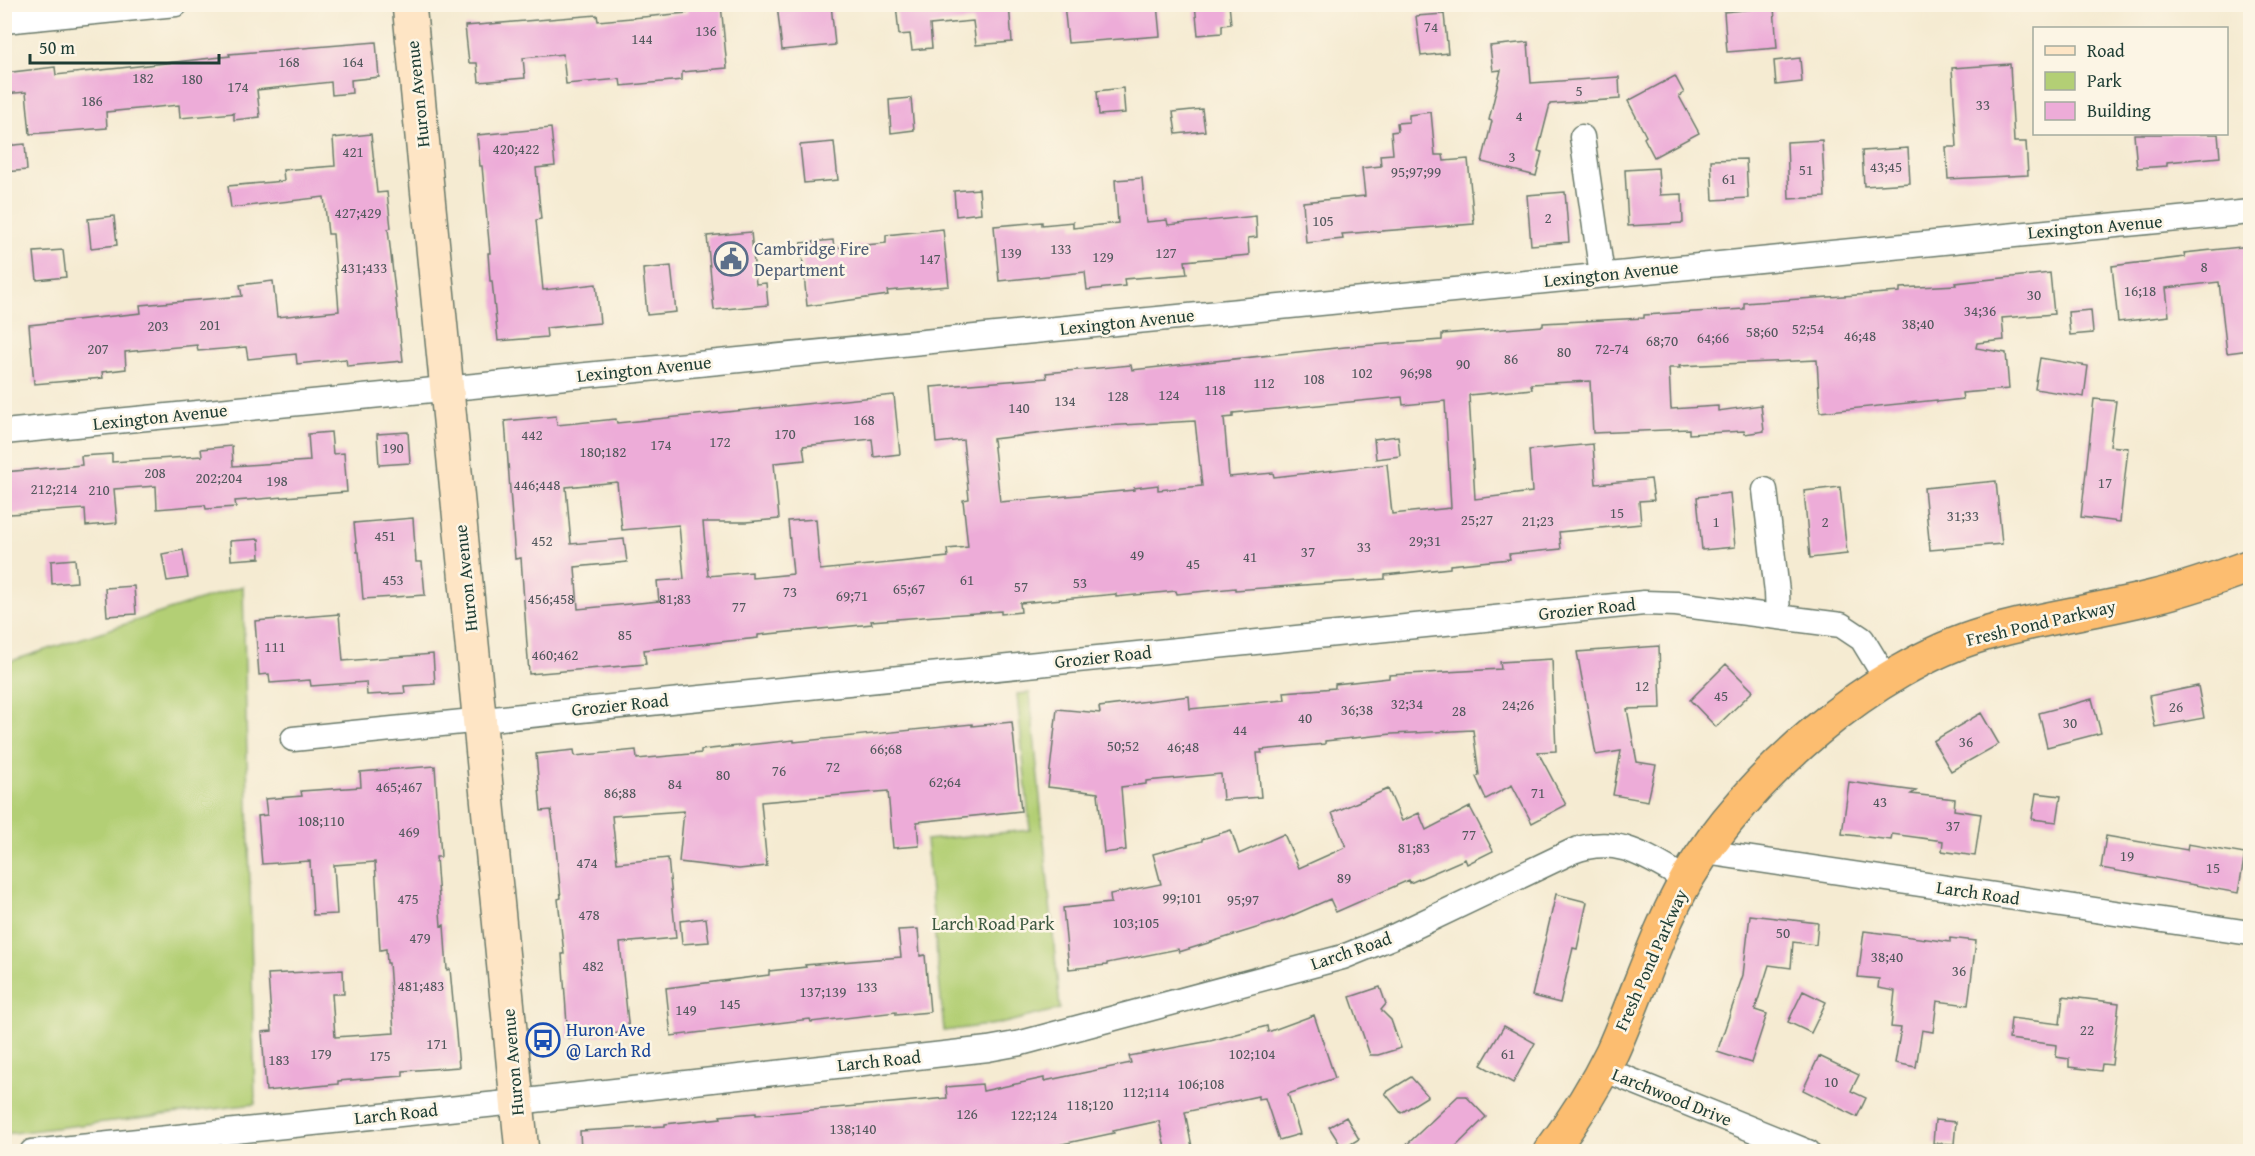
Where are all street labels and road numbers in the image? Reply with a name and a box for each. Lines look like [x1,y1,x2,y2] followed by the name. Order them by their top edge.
[398,39,437,149] street label: Huron Avenue
[2026,207,2163,246] street label: Lexington Avenue
[1542,253,1680,294] street label: Lexington Avenue
[1058,301,1196,342] street label: Lexington Avenue
[575,348,713,389] street label: Lexington Avenue
[91,396,229,437] street label: Lexington Avenue
[446,523,485,633] street label: Huron Avenue
[1537,590,1637,627] street label: Grozier Road
[1963,592,2118,653] street label: Fresh Pond Parkway
[1053,638,1153,675] street label: Grozier Road
[570,686,670,723] street label: Grozier Road
[1935,873,2022,912] street label: Larch Road
[1607,884,1694,1035] street label: Fresh Pond Parkway
[1307,924,1395,977] street label: Larch Road
[494,1007,531,1117] street label: Huron Avenue
[836,1043,922,1078] street label: Larch Road
[1608,1060,1736,1133] street label: Larchwood Drive
[353,1096,439,1131] street label: Larch Road

